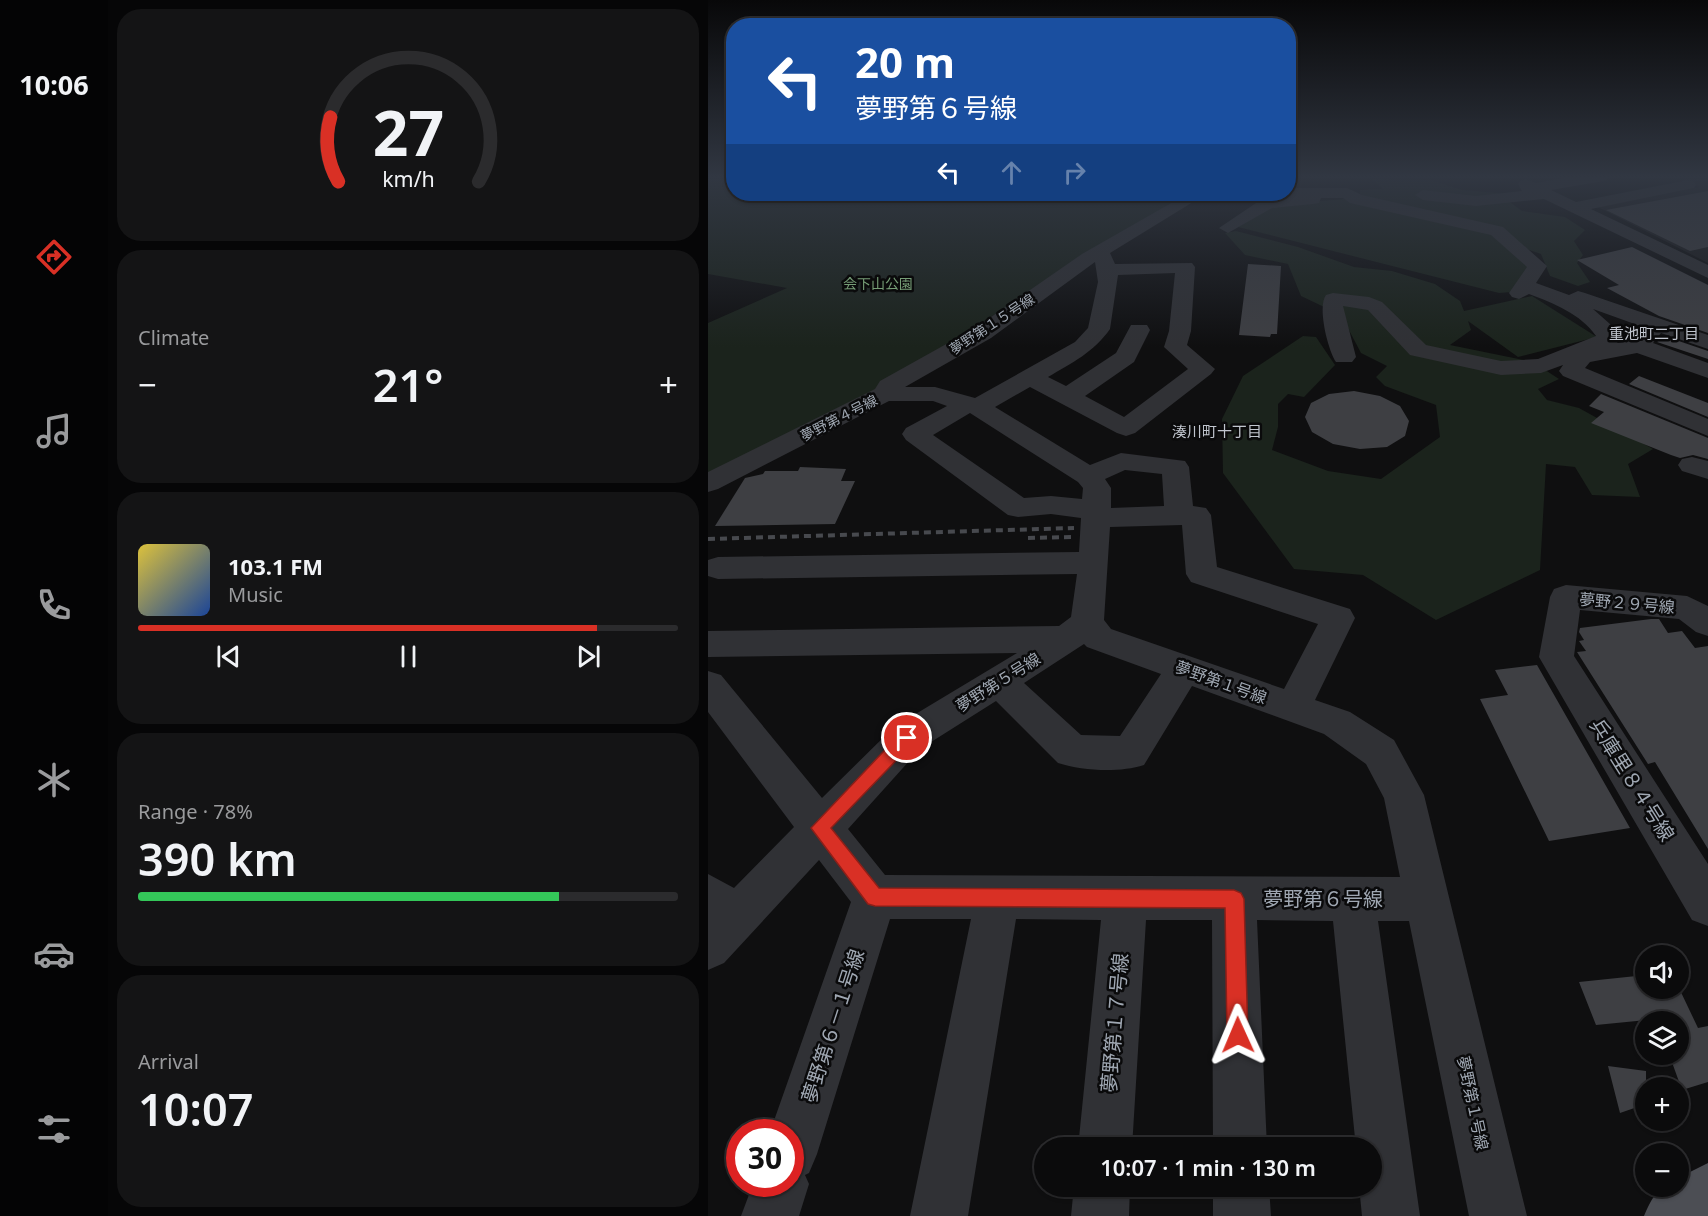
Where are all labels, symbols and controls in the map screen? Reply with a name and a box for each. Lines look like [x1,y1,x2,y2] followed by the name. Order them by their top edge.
[855,33,955,90] text: 20 m
[756,42,834,120] icon: left
[19,66,89,103] text: 10:06
[372,89,444,174] text: 27
[855,89,1017,126] text: 夢野第６号線
[932,156,965,189] icon: left
[995,156,1028,189] icon: ahead
[1058,156,1091,189] icon: right
[382,165,434,194] text: km/h
[33,236,75,278] icon: directions
[843,274,913,293] park label: 会下山公園
[945,289,1038,358] street label: 夢野第１５号線
[1609,323,1699,343] district label: 重池町二丁目
[138,324,209,351] text: Climate
[373,354,443,415] text: 21°
[138,362,157,407] text: −
[659,362,678,407] text: +
[797,390,881,445] street label: 夢野第４号線
[33,410,75,452] icon: music
[1172,421,1262,441] district label: 湊川町十丁目
[228,551,323,581] text: 103.1 FM
[228,581,283,608] text: Music
[33,584,75,626] icon: phone
[1578,588,1676,618] street label: 夢野２９号線
[212,640,245,673] icon: previous
[392,640,425,673] icon: pause
[572,640,605,673] icon: next
[951,647,1045,717] street label: 夢野第５号線
[1172,655,1270,709] street label: 夢野第１号線
[881,712,932,763] pin
[1584,713,1681,846] street label: 兵庫里８４号線
[890,721,923,754] icon: arrive
[33,759,75,801] icon: climate
[138,798,253,825] text: Range · 78%
[138,828,297,889] text: 390 km
[1263,885,1383,912] street label: 夢野第６号線
[33,933,75,975] icon: car
[1635,945,1689,1197] map controls
[1635,945,1689,999] button: sound
[795,946,870,1106] street label: 夢野第６－１号線
[1095,952,1134,1094] street label: 夢野第１７号線
[1206,1003,1270,1067] position arrow
[1635,1011,1689,1065] button: layers
[138,1048,199,1075] text: Arrival
[1452,1054,1494,1152] street label: 夢野第１号線
[1635,1077,1689,1131] button: +
[138,1078,253,1139] text: 10:07
[33,1108,75,1150] icon: filters
[726,1119,804,1197] speed limit sign: 30
[1635,1143,1689,1197] button: −
[1100,1152,1316,1182] text: 10:07 · 1 min · 130 m

